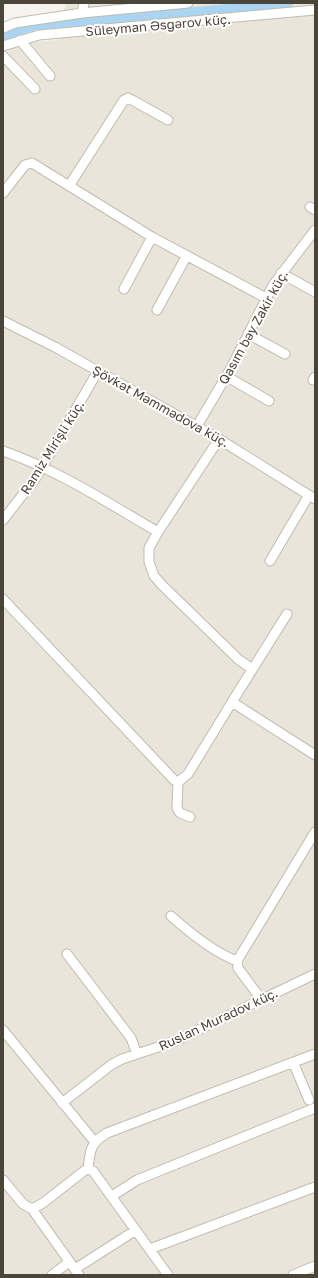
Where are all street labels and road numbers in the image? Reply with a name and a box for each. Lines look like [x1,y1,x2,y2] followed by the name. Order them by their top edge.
[85,11,231,39] street label: Süleyman Əsgərov küç.
[215,267,291,387] street label: Qasım bəy Zakir küç.
[90,362,232,450] street label: Şövkət Məmmədova küç.
[17,397,87,497] street label: Ramiz Mirişli küç.
[156,984,280,1054] street label: Ruslan Muradov küç.

